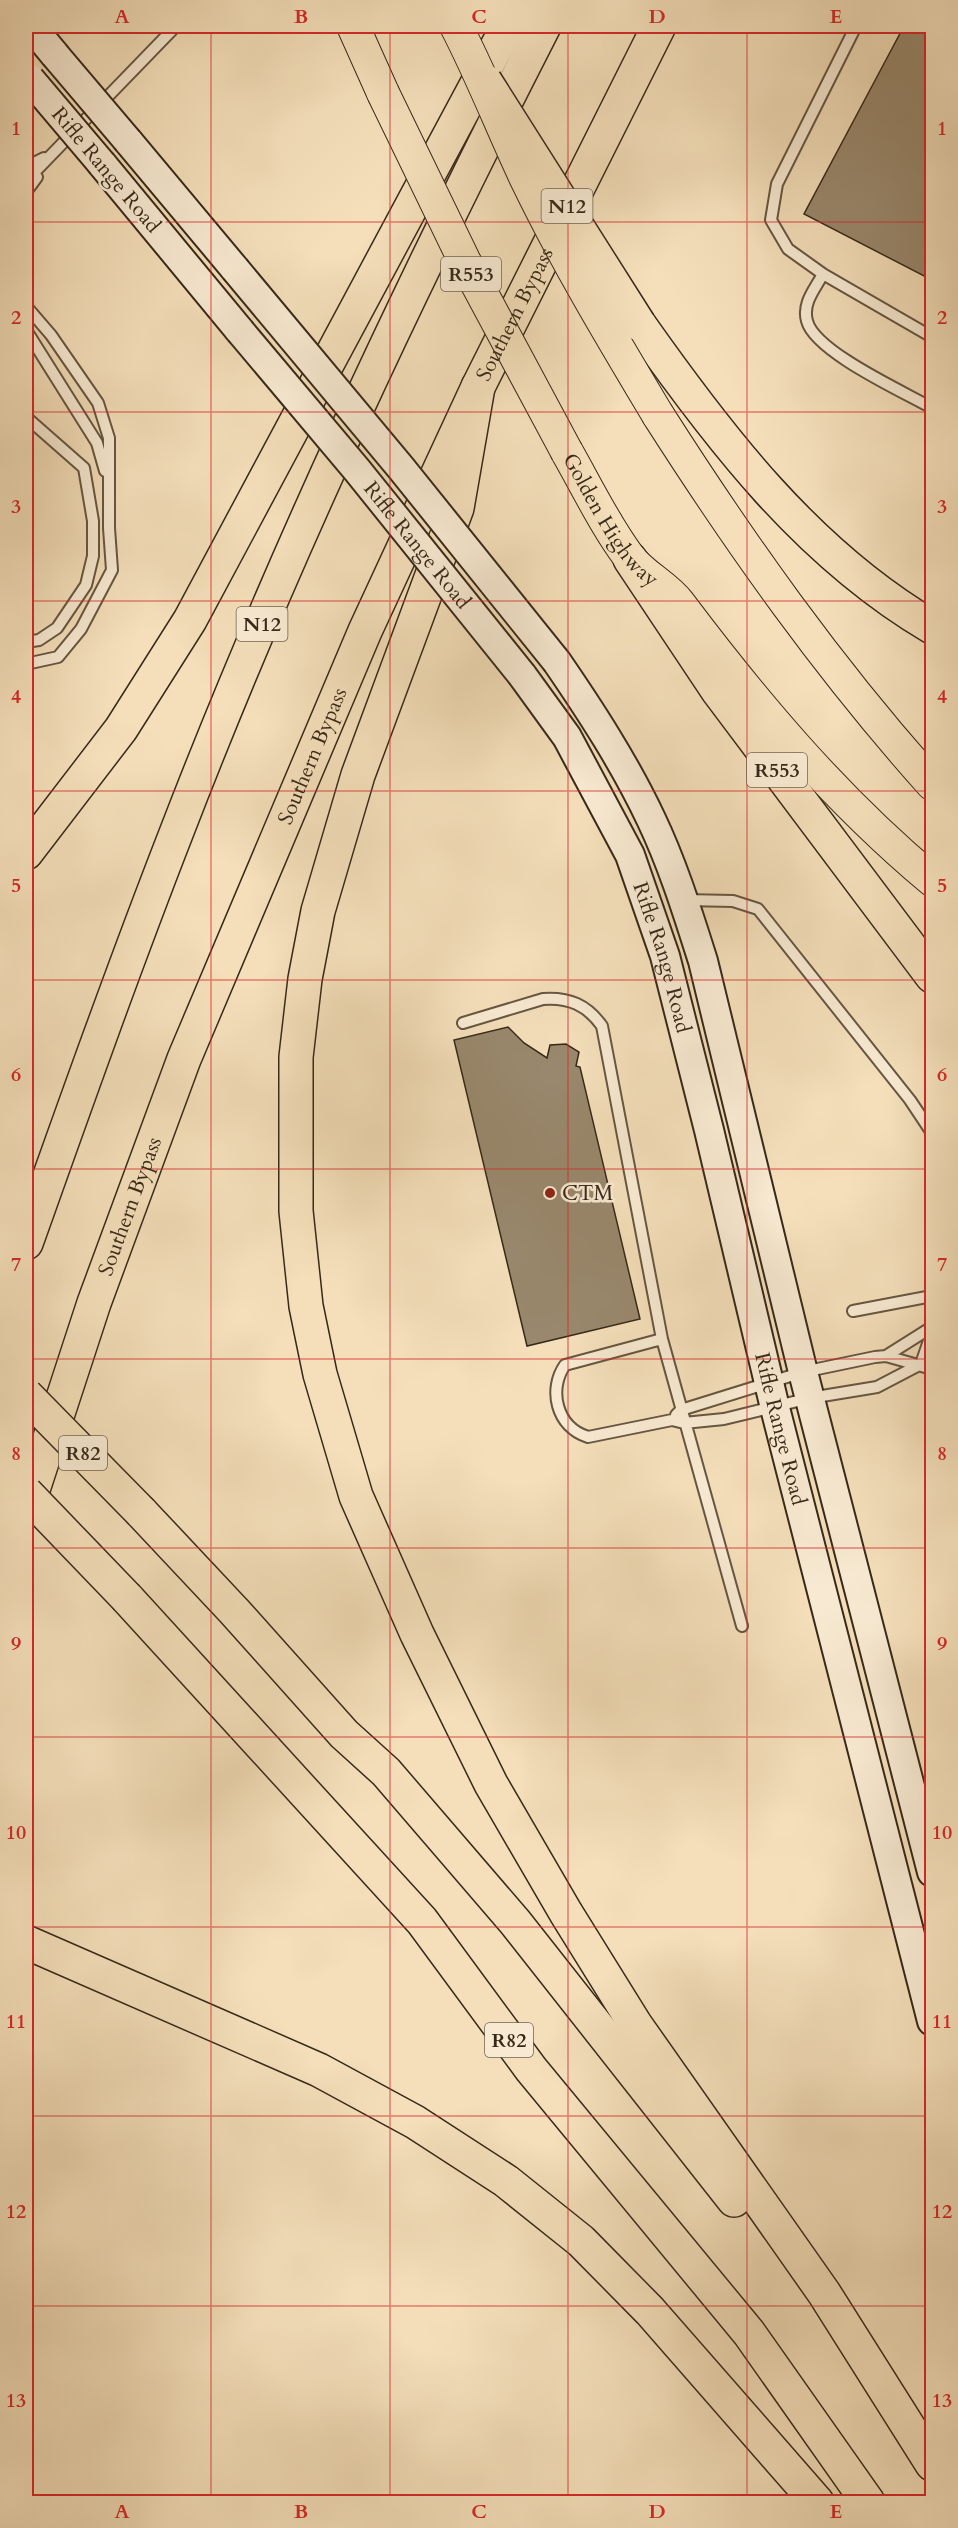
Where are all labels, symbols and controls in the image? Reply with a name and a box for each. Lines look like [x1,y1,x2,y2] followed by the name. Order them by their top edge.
[114,3,130,30] text: A
[294,3,308,30] text: B
[471,3,487,30] text: C
[648,3,666,30] text: D
[830,3,842,30] text: E
[45,101,167,239] street label: Rifle Range Road
[11,115,21,142] text: 1
[937,115,947,142] text: 1
[542,189,592,223] road number: N12
[469,242,560,386] street label: Southern Bypass
[441,257,501,291] road number: R553
[11,304,21,331] text: 2
[937,304,947,331] text: 2
[556,448,665,593] street label: Golden Highway
[357,475,478,615] street label: Rifle Range Road
[11,493,21,520] text: 3
[937,493,947,520] text: 3
[236,607,288,641] road number: N12
[11,683,21,710] text: 4
[270,683,354,829] street label: Southern Bypass
[937,683,947,710] text: 4
[747,753,807,787] road number: R553
[11,872,21,899] text: 5
[937,872,947,899] text: 5
[626,878,698,1036] street label: Rifle Range Road
[11,1061,21,1088] text: 6
[937,1061,947,1088] text: 6
[91,1133,169,1280] street label: Southern Bypass
[562,1179,613,1208] place label: CTM
[543,1186,557,1200] marker: CTM
[11,1251,21,1278] text: 7
[937,1251,947,1278] text: 7
[748,1350,814,1508] street label: Rifle Range Road
[59,1436,107,1470] road number: R82
[11,1440,21,1467] text: 8
[937,1440,947,1467] text: 8
[11,1630,21,1657] text: 9
[937,1630,947,1657] text: 9
[6,1819,26,1846] text: 10
[932,1819,952,1846] text: 10
[6,2008,26,2035] text: 11
[932,2008,952,2035] text: 11
[485,2023,533,2057] road number: R82
[6,2198,26,2225] text: 12
[932,2198,952,2225] text: 12
[6,2387,26,2414] text: 13
[932,2387,952,2414] text: 13
[114,2498,130,2525] text: A
[294,2498,308,2525] text: B
[471,2498,487,2525] text: C
[648,2498,666,2525] text: D
[830,2498,842,2525] text: E

